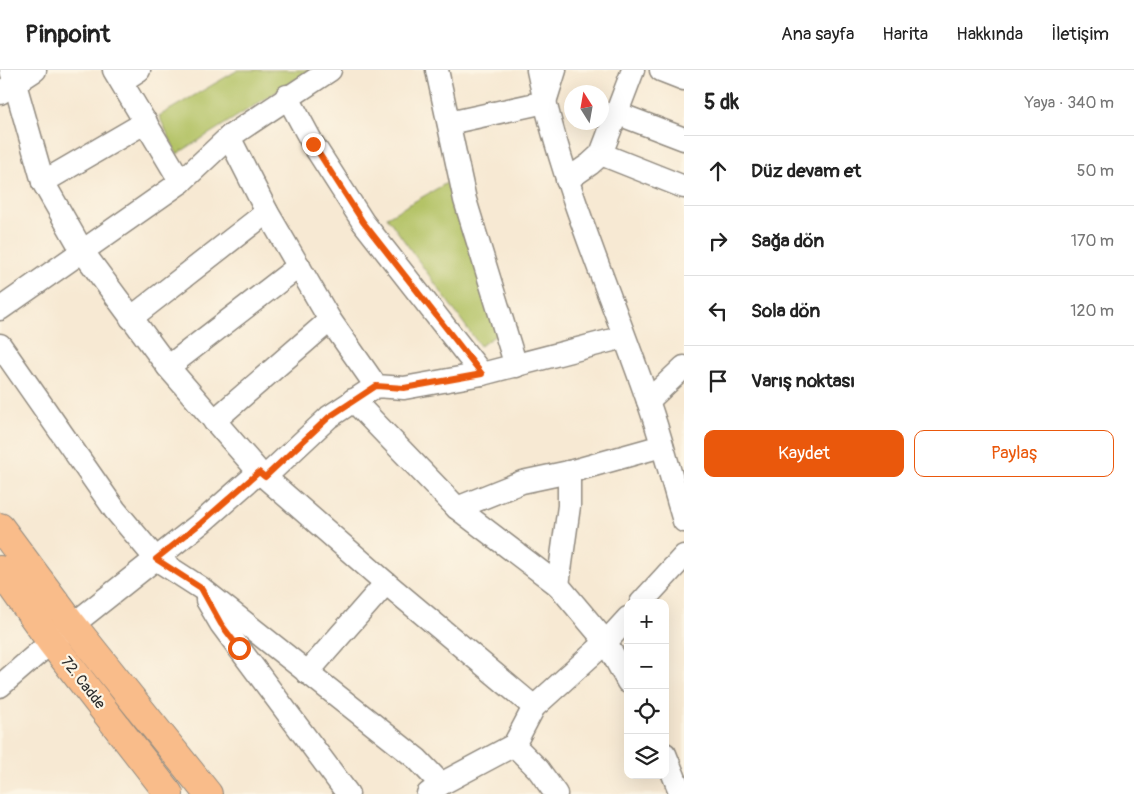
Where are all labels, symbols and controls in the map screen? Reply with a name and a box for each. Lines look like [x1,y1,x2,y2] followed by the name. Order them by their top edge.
[25,20,110,49] text: Pinpoint
[781,23,854,46] text: Ana sayfa
[882,23,928,46] text: Harita
[956,23,1023,46] text: Hakkında
[1051,23,1109,46] text: İletişim
[564,85,609,130] north arrow
[704,89,739,116] text: 5 dk
[1025,93,1114,113] text: Yaya · 340 m
[302,133,325,156] route end
[704,157,732,185] icon: ahead
[751,159,861,183] text: Düz devam et
[1077,161,1114,181] text: 50 m
[704,227,732,255] icon: right
[751,229,824,253] text: Sağa dön
[1071,231,1114,251] text: 170 m
[704,297,732,325] icon: left
[751,299,820,323] text: Sola dön
[1070,301,1114,321] text: 120 m
[704,367,732,395] icon: arrive
[751,369,855,393] text: Varış noktası
[704,430,904,477] button: Kaydet
[914,430,1114,477] button: Paylaş
[624,599,669,779] map controls
[624,599,669,644] button: +
[228,637,251,660] route start
[624,644,669,689] button: −
[57,653,110,713] street label: 72. Cadde
[624,689,669,734] button: locate
[624,734,669,779] button: layers

